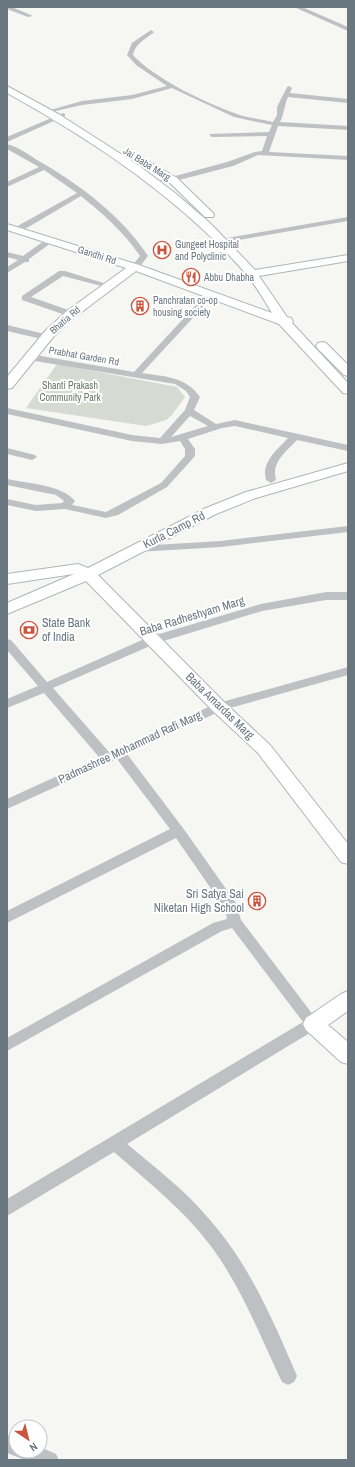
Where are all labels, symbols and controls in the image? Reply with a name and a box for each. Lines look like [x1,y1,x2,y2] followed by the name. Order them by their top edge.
[121,144,173,184] street label: Jai Baba Marg
[175,238,239,263] place label: Gungeet Hospital and Polyclinic
[152,240,172,260] hospital icon: Gungeet Hospital and Polyclinic
[76,243,118,267] street label: Gandhi Rd
[181,267,201,287] restaurant icon: Abbu Dhabha
[203,271,255,284] place label: Abbu Dhabha
[153,294,218,319] place label: Panchratan co-op housing society
[130,296,150,316] building icon: Panchratan co-op housing society
[47,303,83,337] street label: Bhatia Rd
[48,343,120,369] street label: Prabhat Garden Rd
[39,379,101,404] park label: Shanti Prakash Community Park
[140,508,208,552] street label: Kurla Camp Rd
[138,592,247,640] street label: Baba Radheshyam Marg
[42,615,90,645] place label: State Bank of India
[19,620,39,640] bank icon: State Bank of India
[182,669,258,743] street label: Baba Amardas Marg
[56,706,205,787] street label: Padmashree Mohammad Rafi Marg
[154,886,244,916] place label: Sri Satya Sai Niketan High School
[247,891,267,911] building icon: Sri Satya Sai Niketan High School
[8,1419,48,1459] north arrow
[27,1440,40,1455] text: N

